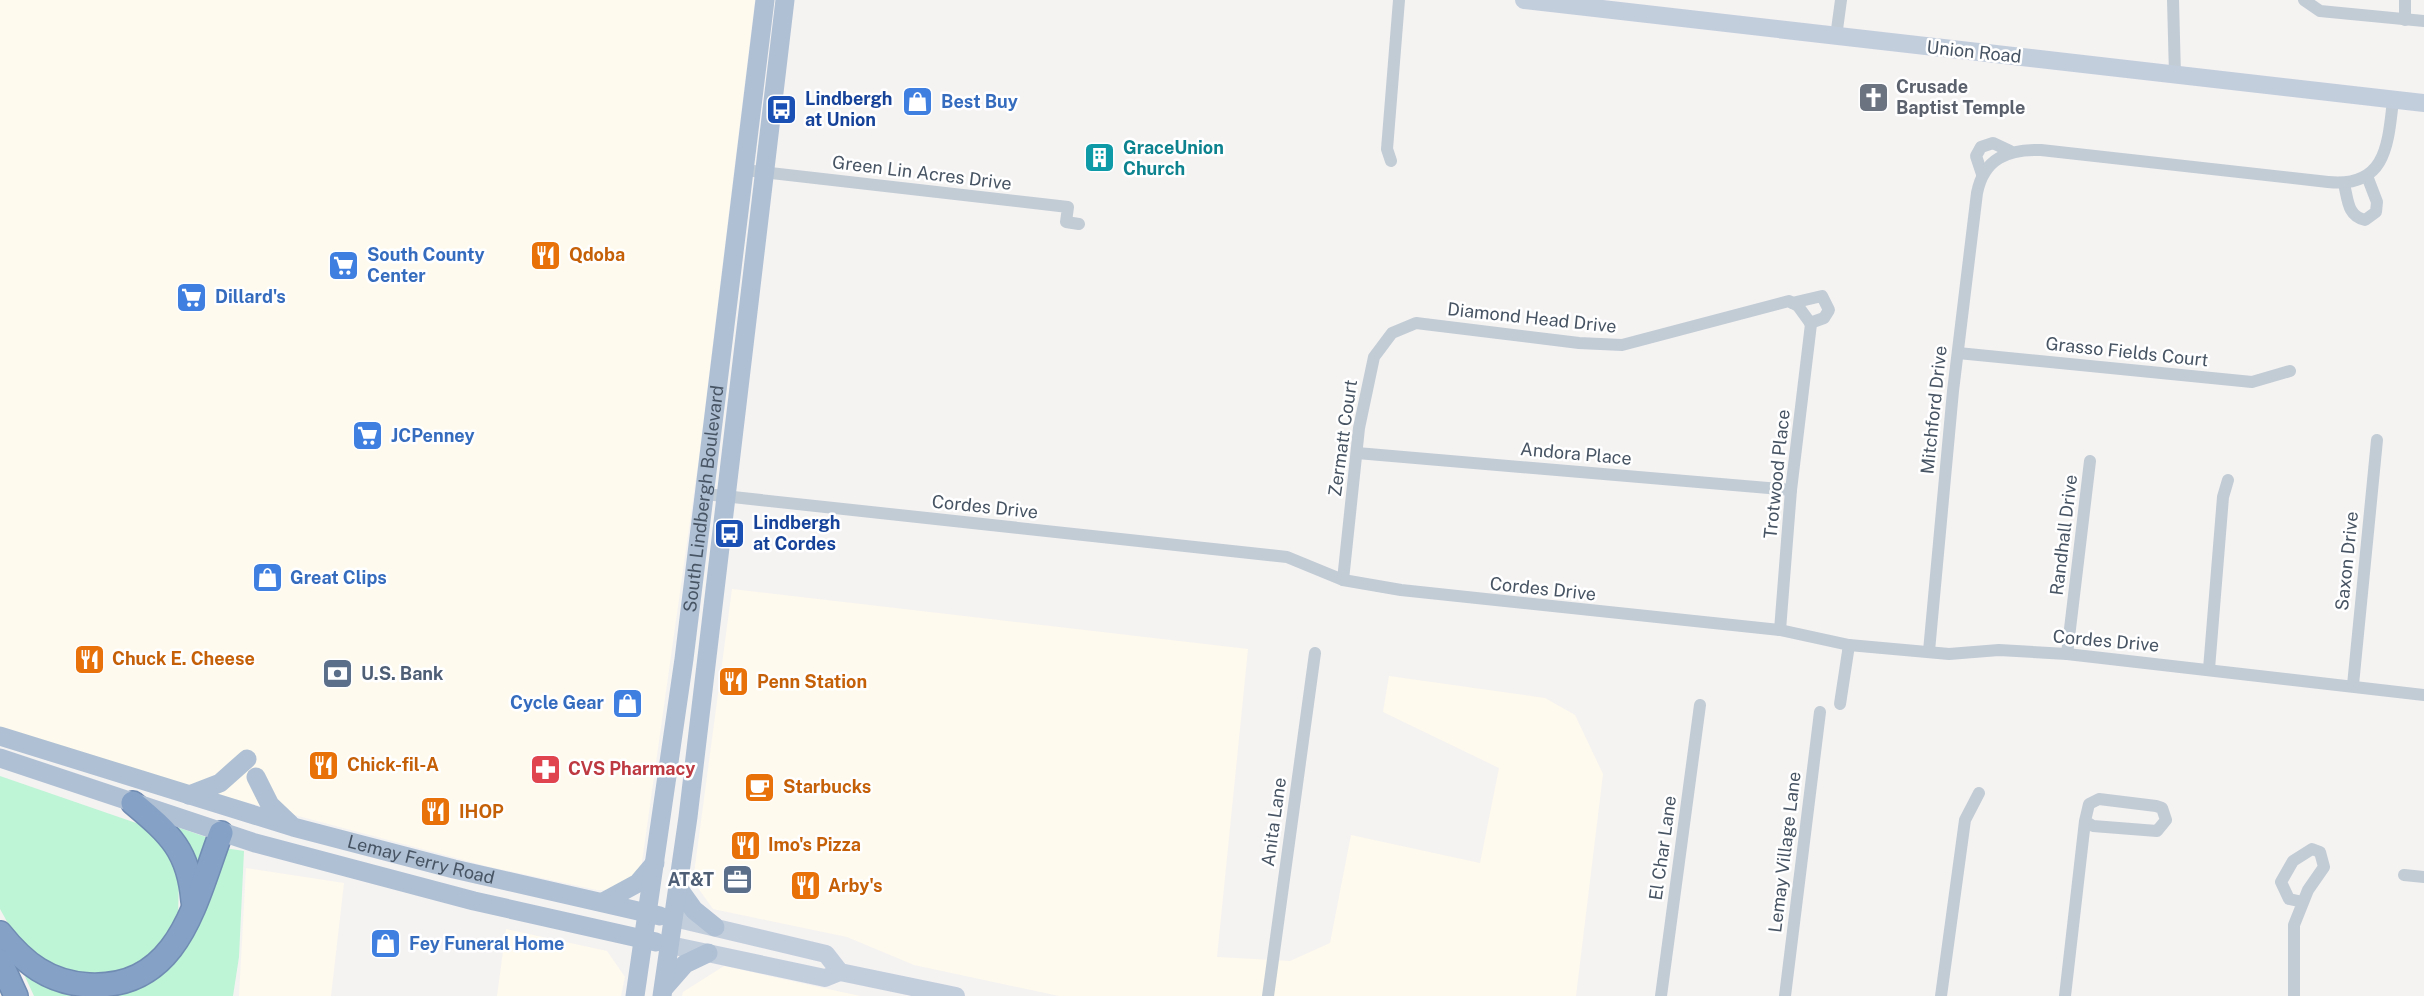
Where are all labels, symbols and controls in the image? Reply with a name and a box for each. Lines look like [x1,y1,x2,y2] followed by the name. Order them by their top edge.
[1926,36,2022,67] street label: Union Road
[1896,76,2025,118] place label: Crusade Baptist Temple
[1856,80,1890,114] church icon: Crusade Baptist Temple
[901,85,935,119] shop icon: Best Buy
[805,88,893,130] place label: Lindbergh at Union
[941,91,1018,112] place label: Best Buy
[765,92,799,126] bus stop icon: Lindbergh at Union
[1123,137,1224,179] place label: GraceUnion Church
[1083,141,1117,175] building icon: GraceUnion Church
[831,151,1013,194] street label: Green Lin Acres Drive
[529,238,563,272] restaurant icon: Qdoba
[367,244,485,286] place label: South County Center
[569,244,625,265] place label: Qdoba
[327,248,361,282] supermarket icon: South County Center
[175,280,209,314] supermarket icon: Dillard's
[215,286,286,307] place label: Dillard's
[1446,298,1618,337] street label: Diamond Head Drive
[2045,333,2210,371] street label: Grasso Fields Court
[1916,345,1951,475] street label: Mitchford Drive
[1324,378,1361,498] street label: Zermatt Court
[679,384,728,614] street label: South Lindbergh Boulevard
[1759,408,1794,540] street label: Trotwood Place
[351,419,385,453] supermarket icon: JCPenney
[391,425,475,446] place label: JCPenney
[1519,438,1633,469] street label: Andora Place
[2046,473,2081,597] street label: Randhall Drive
[931,490,1039,523] street label: Cordes Drive
[2331,510,2362,612] street label: Saxon Drive
[753,512,841,554] place label: Lindbergh at Cordes
[713,516,747,550] bus stop icon: Lindbergh at Cordes
[250,561,284,595] shop icon: Great Clips
[290,567,387,588] place label: Great Clips
[1489,572,1597,605] street label: Cordes Drive
[2052,625,2160,656] street label: Cordes Drive
[72,642,106,676] restaurant icon: Chuck E. Cheese
[112,648,255,669] place label: Chuck E. Cheese
[321,657,355,691] bank icon: U.S. Bank
[361,663,444,684] place label: U.S. Bank
[717,665,751,699] restaurant icon: Penn Station
[757,671,867,692] place label: Penn Station
[610,686,644,720] shop icon: Cycle Gear
[510,692,605,713] place label: Cycle Gear
[307,748,341,782] restaurant icon: Chick-fil-A
[528,752,562,786] pharmacy icon: CVS Pharmacy
[347,754,439,775] place label: Chick-fil-A
[568,758,695,779] place label: CVS Pharmacy
[743,770,777,804] cafe icon: Starbucks
[1764,770,1805,934] street label: Lemay Village Lane
[783,776,871,797] place label: Starbucks
[1257,776,1290,868] street label: Anita Lane
[1645,794,1680,902] street label: El Char Lane
[419,795,453,829] restaurant icon: IHOP
[459,801,504,822] place label: IHOP
[728,828,762,862] restaurant icon: Imo's Pizza
[345,831,497,888] street label: Lemay Ferry Road
[768,834,861,855] place label: Imo's Pizza
[720,863,754,897] office icon: AT&T
[668,869,714,890] place label: AT&T
[788,869,822,903] restaurant icon: Arby's
[828,875,882,896] place label: Arby's
[369,927,403,961] shop icon: Fey Funeral Home
[409,933,564,954] place label: Fey Funeral Home

